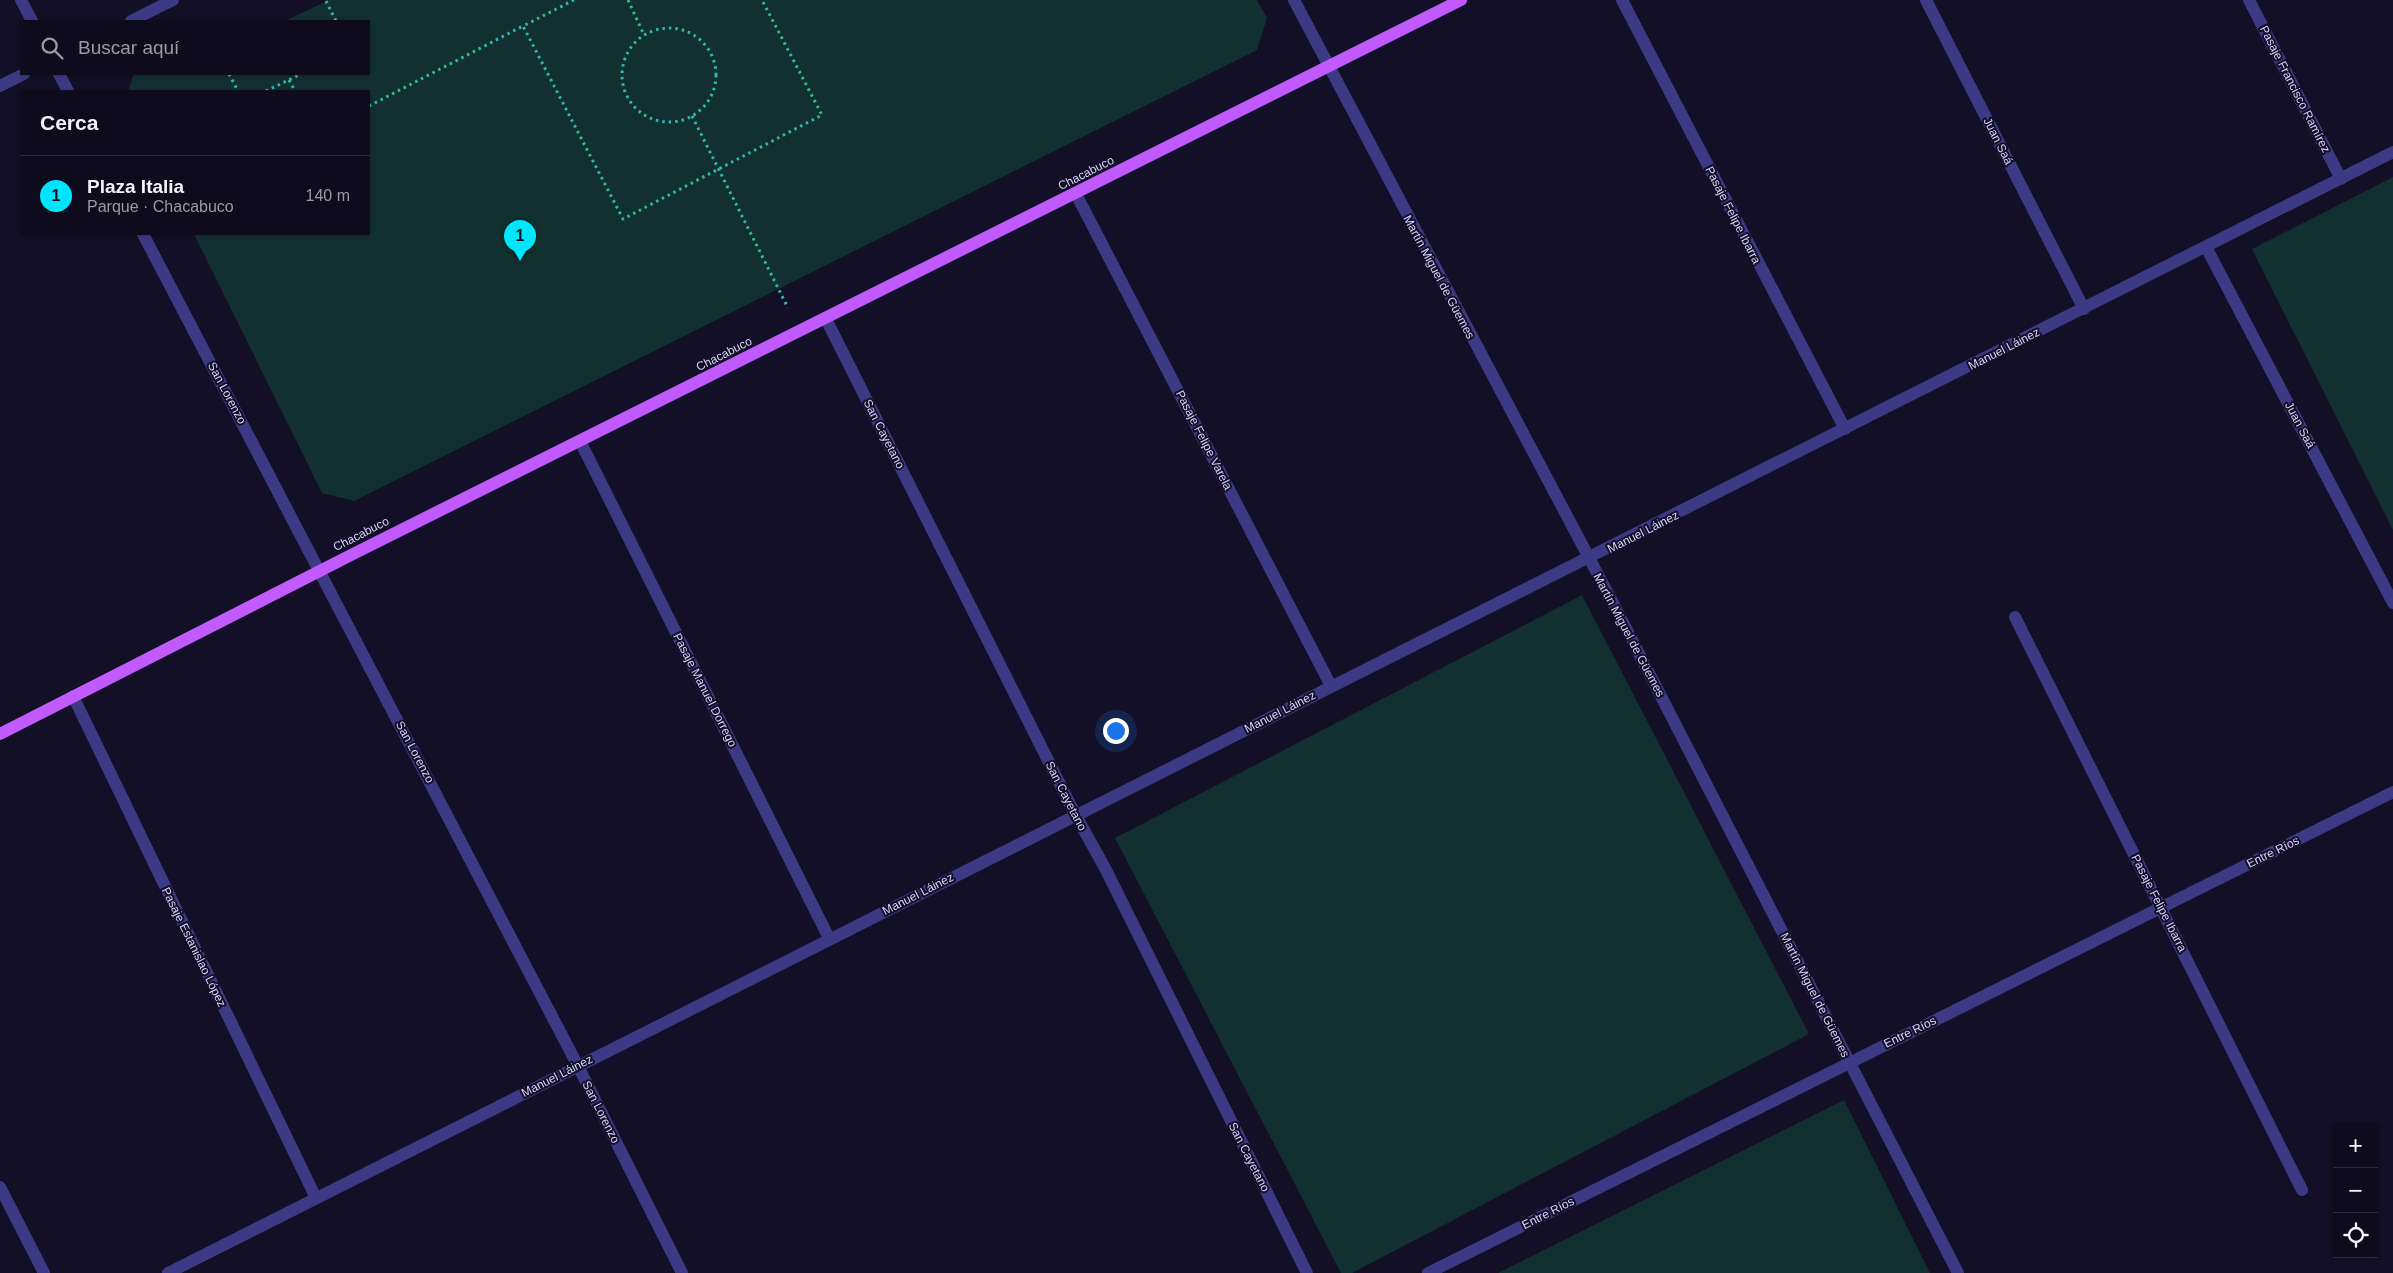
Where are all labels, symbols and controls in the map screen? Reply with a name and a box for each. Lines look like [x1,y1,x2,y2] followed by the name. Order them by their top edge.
[20,20,370,75] search box
[2257,23,2333,155] street label: Pasaje Francisco Ramírez
[38,34,66,62] icon: search
[78,37,179,58] text: Buscar aquí
[40,111,98,134] text: Cerca
[1980,115,2016,167] street label: Juan Saá
[1056,153,1117,193] street label: Chacabuco
[1702,164,1764,266] street label: Pasaje Felipe Ibarra
[87,176,184,197] text: Plaza Italia
[52,187,60,204] text: 1
[306,187,350,204] text: 140 m
[87,198,234,215] text: Parque · Chacabuco
[1400,213,1478,341] street label: Martín Miguel de Güemes
[504,220,536,261] pin: 1
[1966,325,2042,373] street label: Manuel Láinez
[694,334,755,374] street label: Chacabuco
[205,360,249,427] street label: San Lorenzo
[1173,388,1235,492] street label: Pasaje Felipe Varela
[860,397,908,471] street label: San Cayetano
[2282,399,2318,451] street label: Juan Saá
[1605,508,1681,556] street label: Manuel Láinez
[331,514,392,554] street label: Chacabuco
[1590,571,1668,699] street label: Martín Miguel de Güemes
[670,631,740,750] street label: Pasaje Manuel Dorrego
[1242,688,1318,736] street label: Manuel Láinez
[1103,718,1129,744] your location
[393,719,437,786] street label: San Lorenzo
[1042,759,1090,833] street label: San Cayetano
[2244,833,2302,871] street label: Entre Ríos
[2128,852,2190,954] street label: Pasaje Felipe Ibarra
[880,870,956,918] street label: Manuel Láinez
[159,885,229,1009] street label: Pasaje Estanislao López
[1777,930,1853,1060] street label: Martín Miguel de Güemes
[1881,1013,1939,1051] street label: Entre Ríos
[519,1052,595,1100] street label: Manuel Láinez
[579,1079,623,1146] street label: San Lorenzo
[1225,1120,1273,1194] street label: San Cayetano
[2333,1123,2378,1258] map controls
[2333,1123,2378,1168] button: +
[2333,1168,2378,1213] button: −
[1520,1194,1576,1232] street label: Entre Ríos
[2333,1213,2378,1258] button: locate

